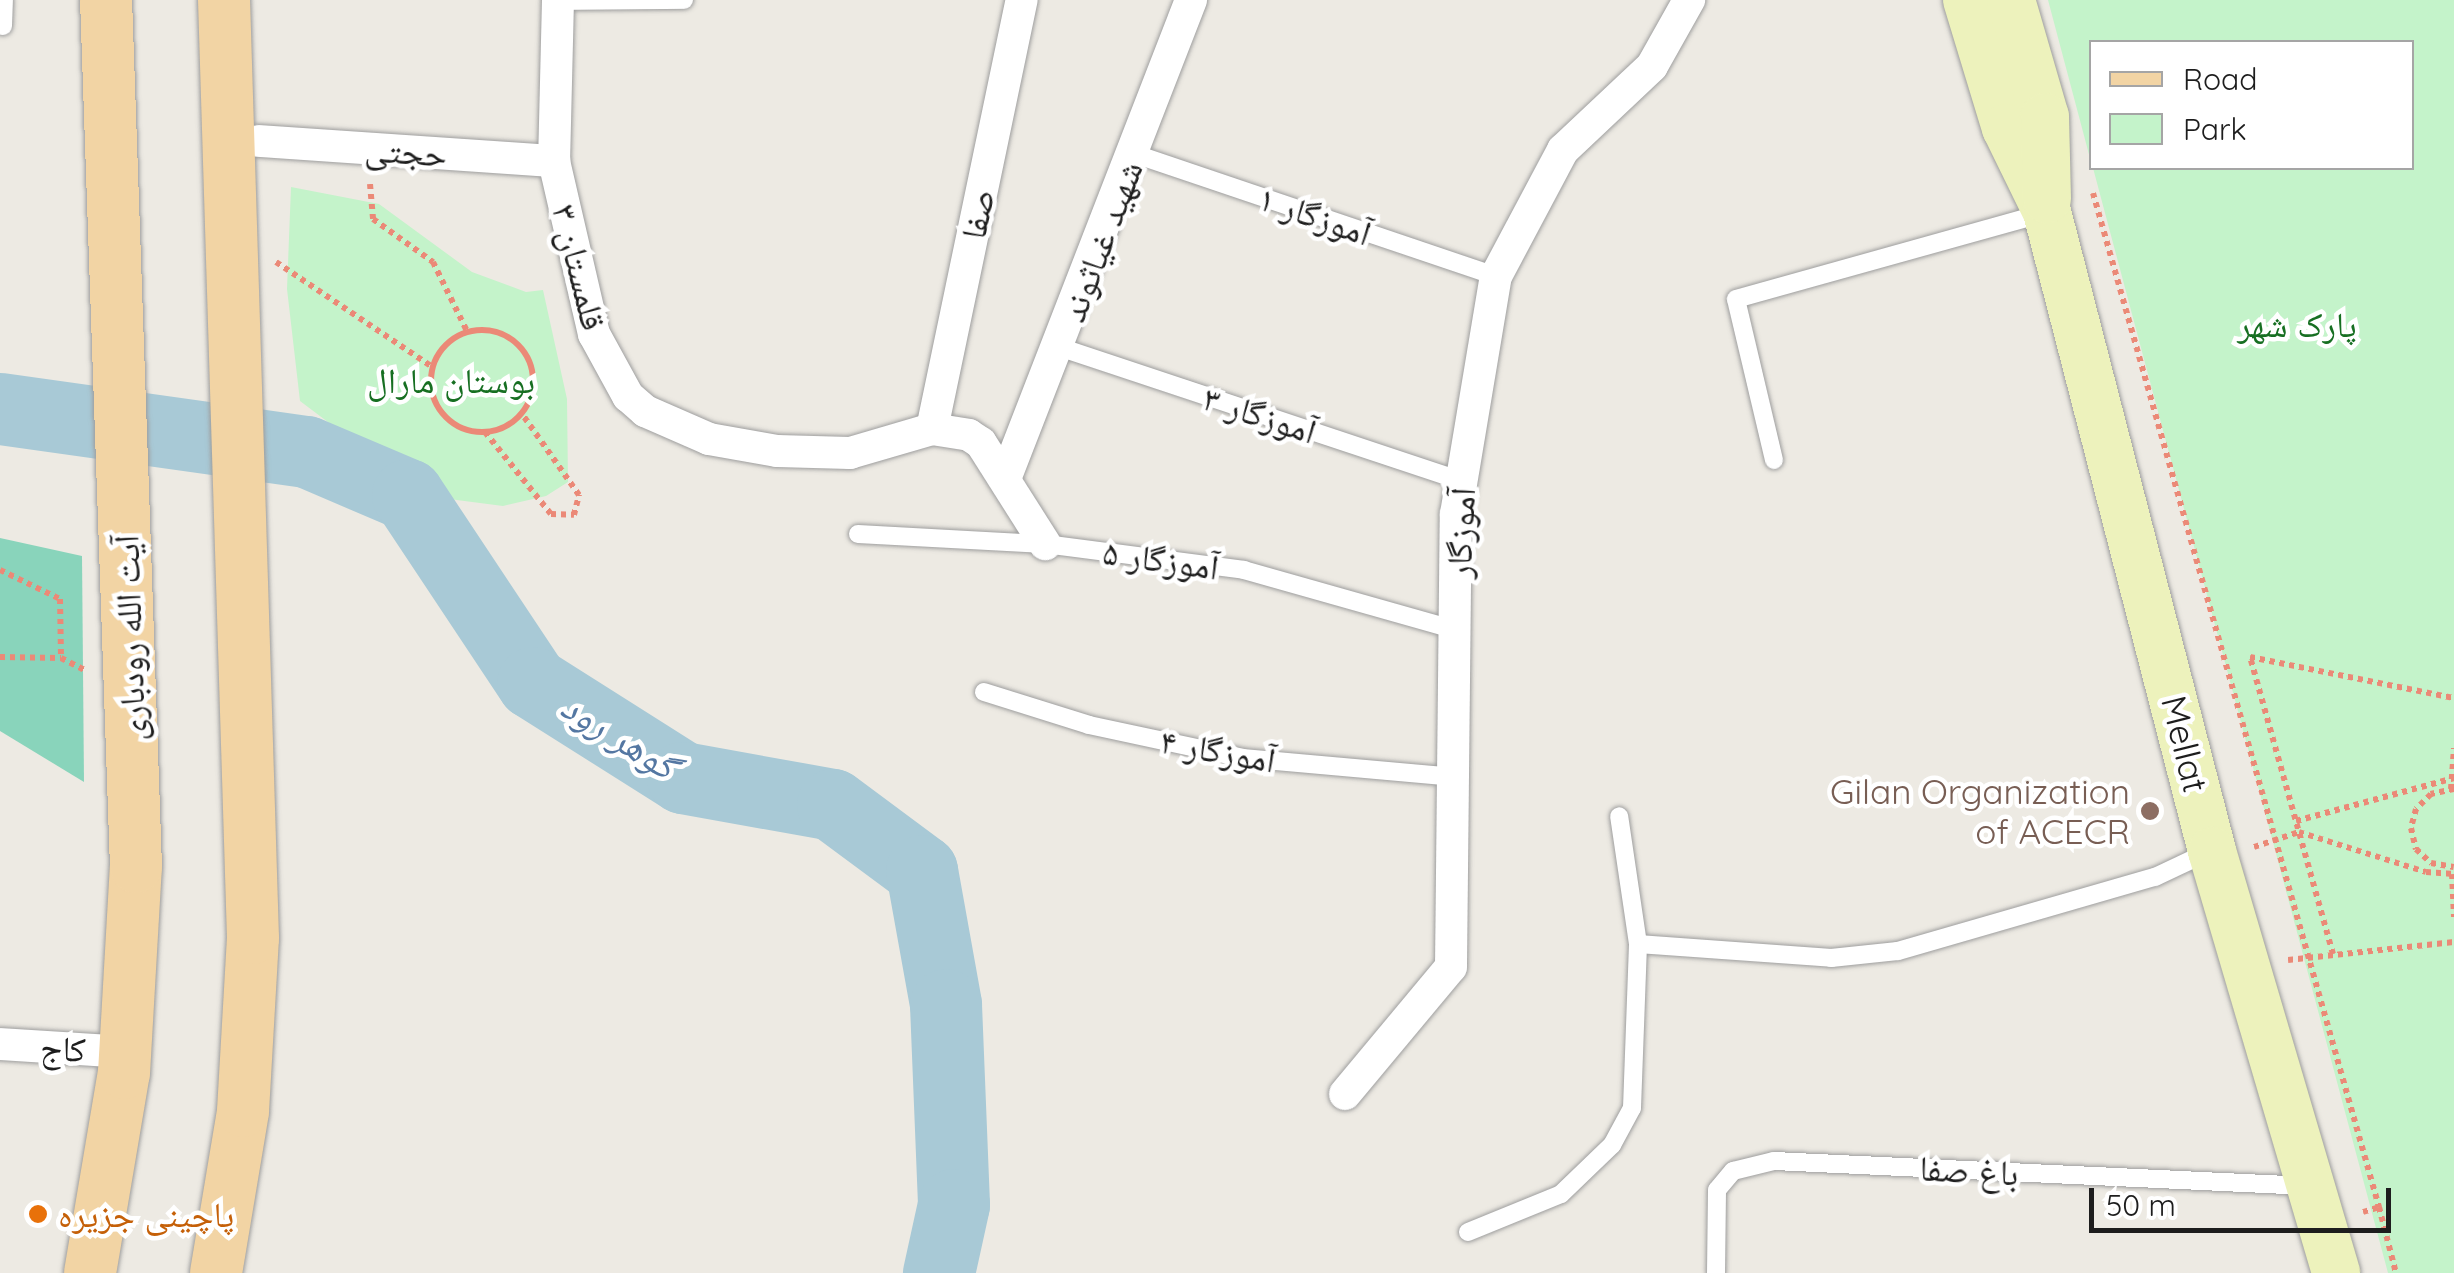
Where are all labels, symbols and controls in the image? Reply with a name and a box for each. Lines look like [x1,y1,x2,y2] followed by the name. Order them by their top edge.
[2089,40,2414,170] legend
[2183,60,2257,98] text: Road
[2183,110,2247,148] text: Park
[364,127,448,175] street label: حجتی
[1051,155,1151,327] street label: شهید غیاثوند
[1253,176,1377,254] street label: آموزگار ۱
[951,185,1003,243] street label: صفا
[544,200,616,334] street label: قلمستان ۳
[2237,303,2357,345] park label: پارک شهر
[367,359,535,401] park label: بوستان مارال
[1198,376,1322,452] street label: آموزگار ۳
[1437,486,1483,580] street label: آموزگار
[1100,530,1222,588] street label: آموزگار ۵
[104,534,154,742] street label: آیت الله رودباری
[553,683,685,789] water label: گوهر رود
[2153,691,2217,797] street label: Mellat
[1157,719,1279,781] street label: آموزگار ۴
[1830,770,2130,852] place label: Gilan Organization of ACECR
[2139,800,2161,822] marker: Gilan Organization of ACECR
[39,1026,87,1070] street label: کاج
[1918,1146,2020,1194] street label: باغ صفا
[2094,1168,2396,1230] scale bar
[2106,1186,2176,1224] text: 50 m
[58,1193,234,1235] place label: پاچینی جزیره
[27,1203,49,1225] marker: پاچینی جزیره

